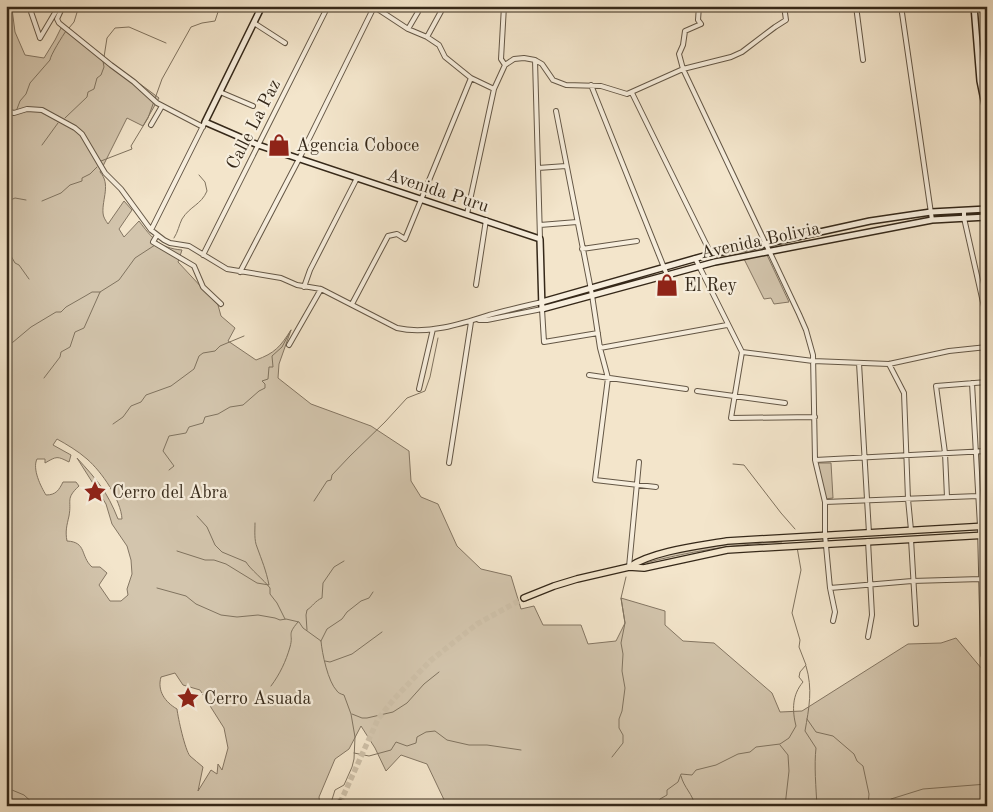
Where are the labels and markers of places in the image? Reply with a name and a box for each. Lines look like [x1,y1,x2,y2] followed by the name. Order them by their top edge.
[266,132,292,158] shop icon: Agencia Coboce
[296,137,419,155] place label: Agencia Coboce
[654,272,680,298] shop icon: El Rey
[684,277,737,295] place label: El Rey
[82,479,108,505] place icon: Cerro del Abra
[112,484,228,502] place label: Cerro del Abra
[175,685,201,711] place icon: Cerro Asuada
[204,690,312,708] place label: Cerro Asuada

